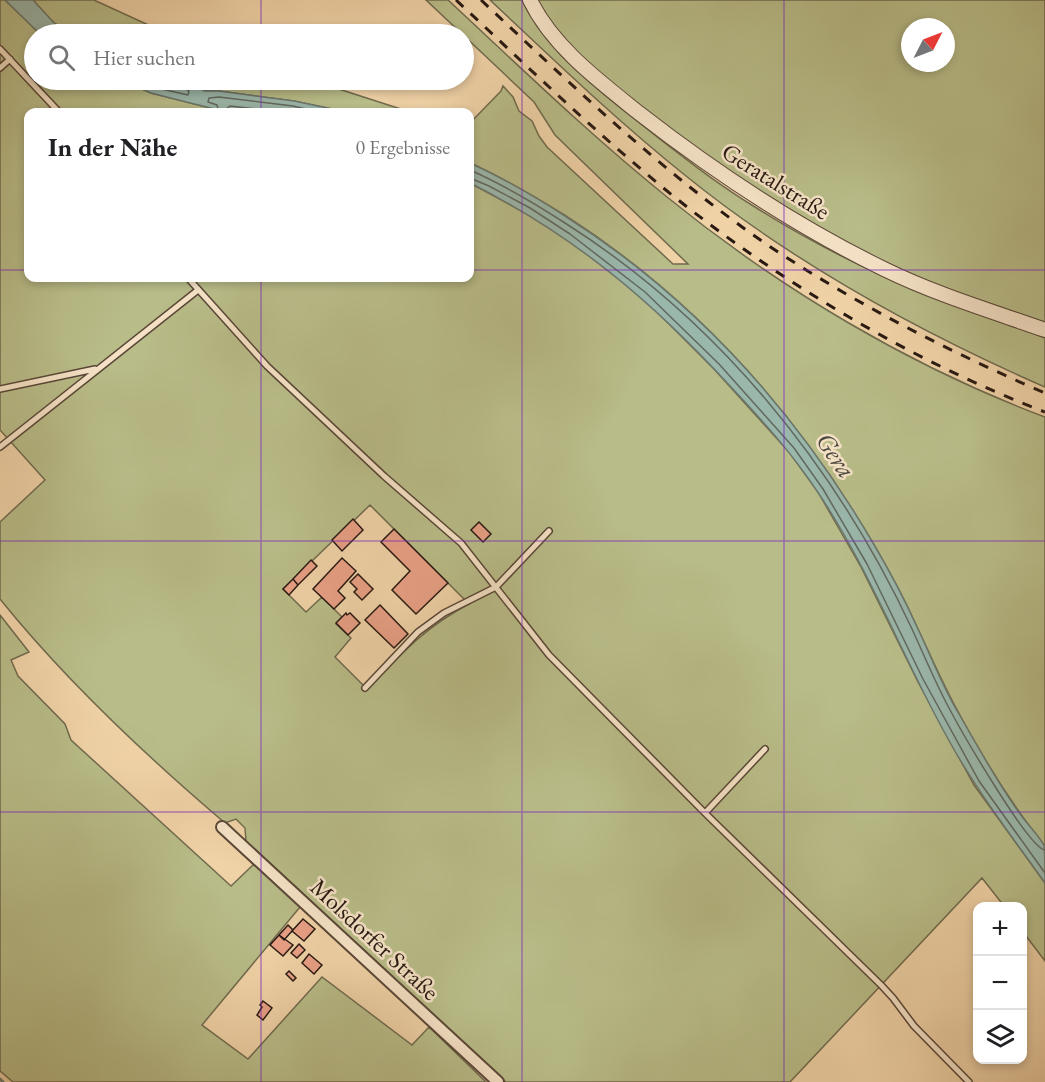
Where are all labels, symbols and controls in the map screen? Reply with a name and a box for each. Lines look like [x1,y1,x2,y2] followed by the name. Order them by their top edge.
[901,18,955,72] north arrow
[24,24,474,90] search box
[45,41,78,74] icon: search
[93,43,196,72] text: Hier suchen
[48,130,177,164] text: In der Nähe
[355,134,450,160] text: 0 Ergebnisse
[716,136,836,226] street label: Geratalstraße
[808,425,864,485] water label: Gera
[304,871,446,1007] street label: Molsdorfer Straße
[973,902,1027,1064] map controls
[973,902,1027,956] button: +
[973,956,1027,1010] button: −
[973,1010,1027,1064] button: layers

